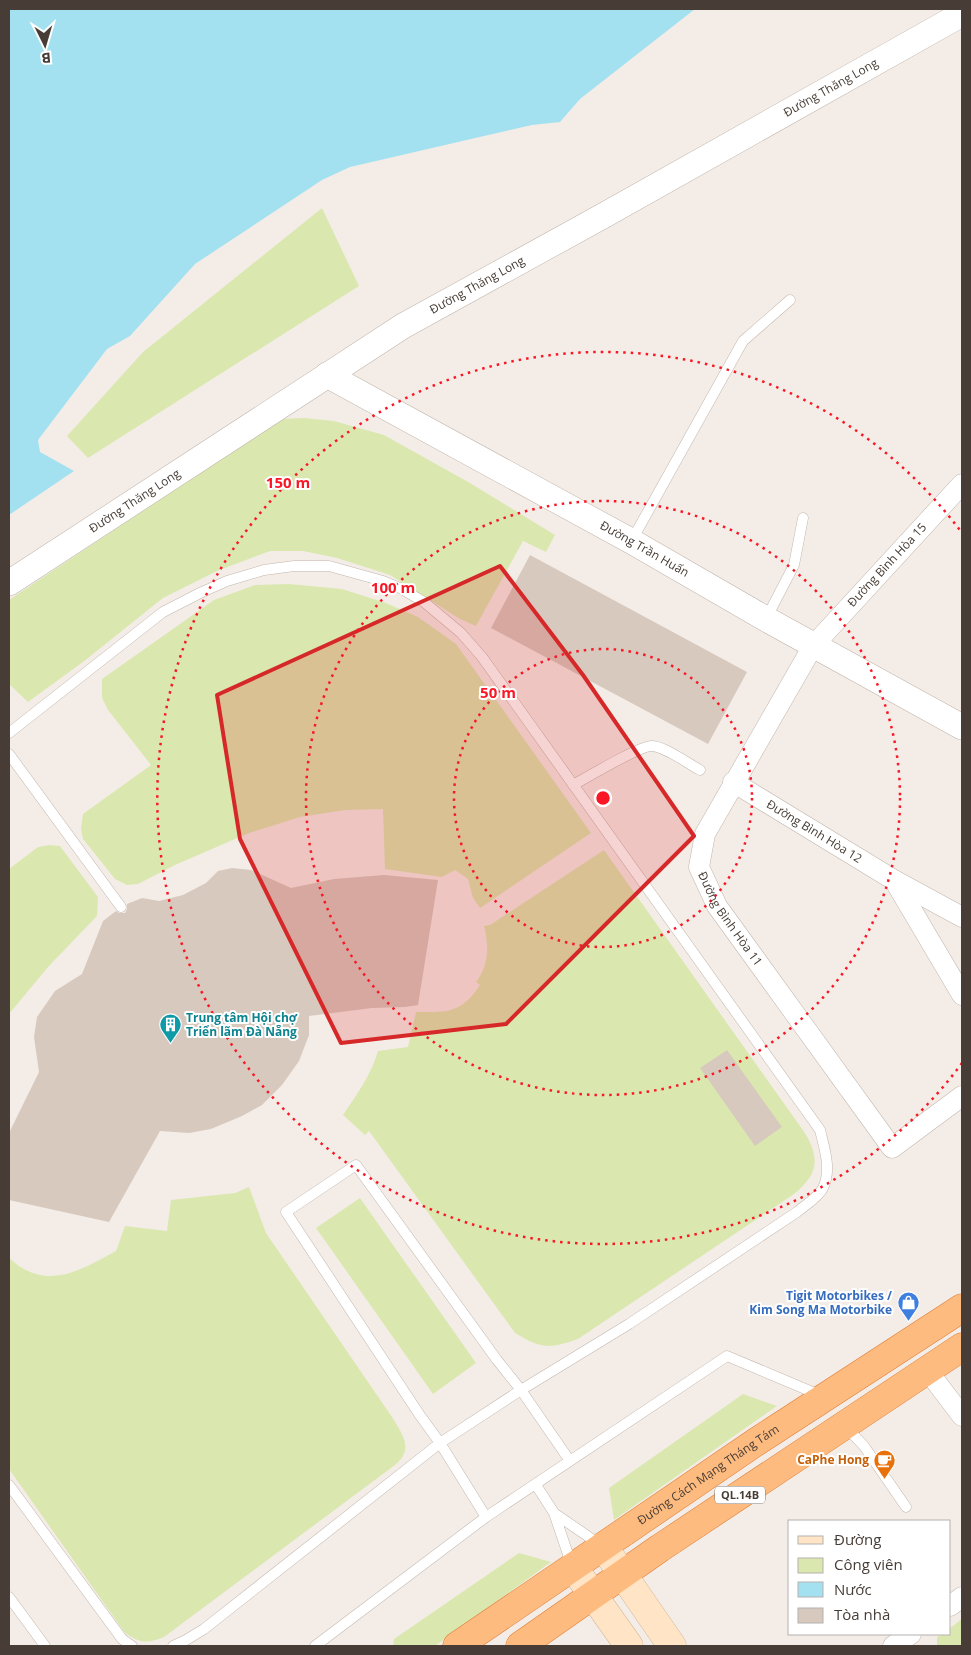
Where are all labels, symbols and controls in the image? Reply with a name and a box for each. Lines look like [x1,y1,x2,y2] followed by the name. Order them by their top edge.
[20,20,70,70] north arrow
[41,49,52,68] text: B
[780,54,881,121] street label: Đường Thăng Long
[426,252,528,318] street label: Đường Thăng Long
[85,464,184,537] street label: Đường Thăng Long
[266,472,310,492] text: 150 m
[597,517,692,581] street label: Đường Trần Huấn
[843,519,930,610] street label: Đường Bình Hòa 15
[371,577,415,597] text: 100 m
[480,682,516,702] text: 50 m
[594,789,612,807] centre of rings
[763,795,866,867] street label: Đường Bình Hòa 12
[694,869,767,969] street label: Đường Bình Hòa 11
[186,1009,298,1040] place label: Trung tâm Hội chợ Triển lãm Đà Nẵng
[158,1013,182,1044] building icon: Trung tâm Hội chợ Triển lãm Đà Nẵng
[749,1287,892,1318] place label: Tigit Motorbikes / Kim Song Ma Motorbike
[896,1291,920,1322] shop icon: Tigit Motorbikes / Kim Song Ma Motorbike
[634,1420,782,1529] street label: Đường Cách Mạng Tháng Tám
[873,1448,897,1479] cafe icon: CaPhe Hong
[797,1451,869,1468] place label: CaPhe Hong
[715,1486,765,1504] road number: QL.14B
[788,1520,951,1635] legend
[834,1529,881,1549] text: Đường
[834,1554,903,1574] text: Công viên
[834,1579,872,1599] text: Nước
[834,1604,890,1624] text: Tòa nhà

